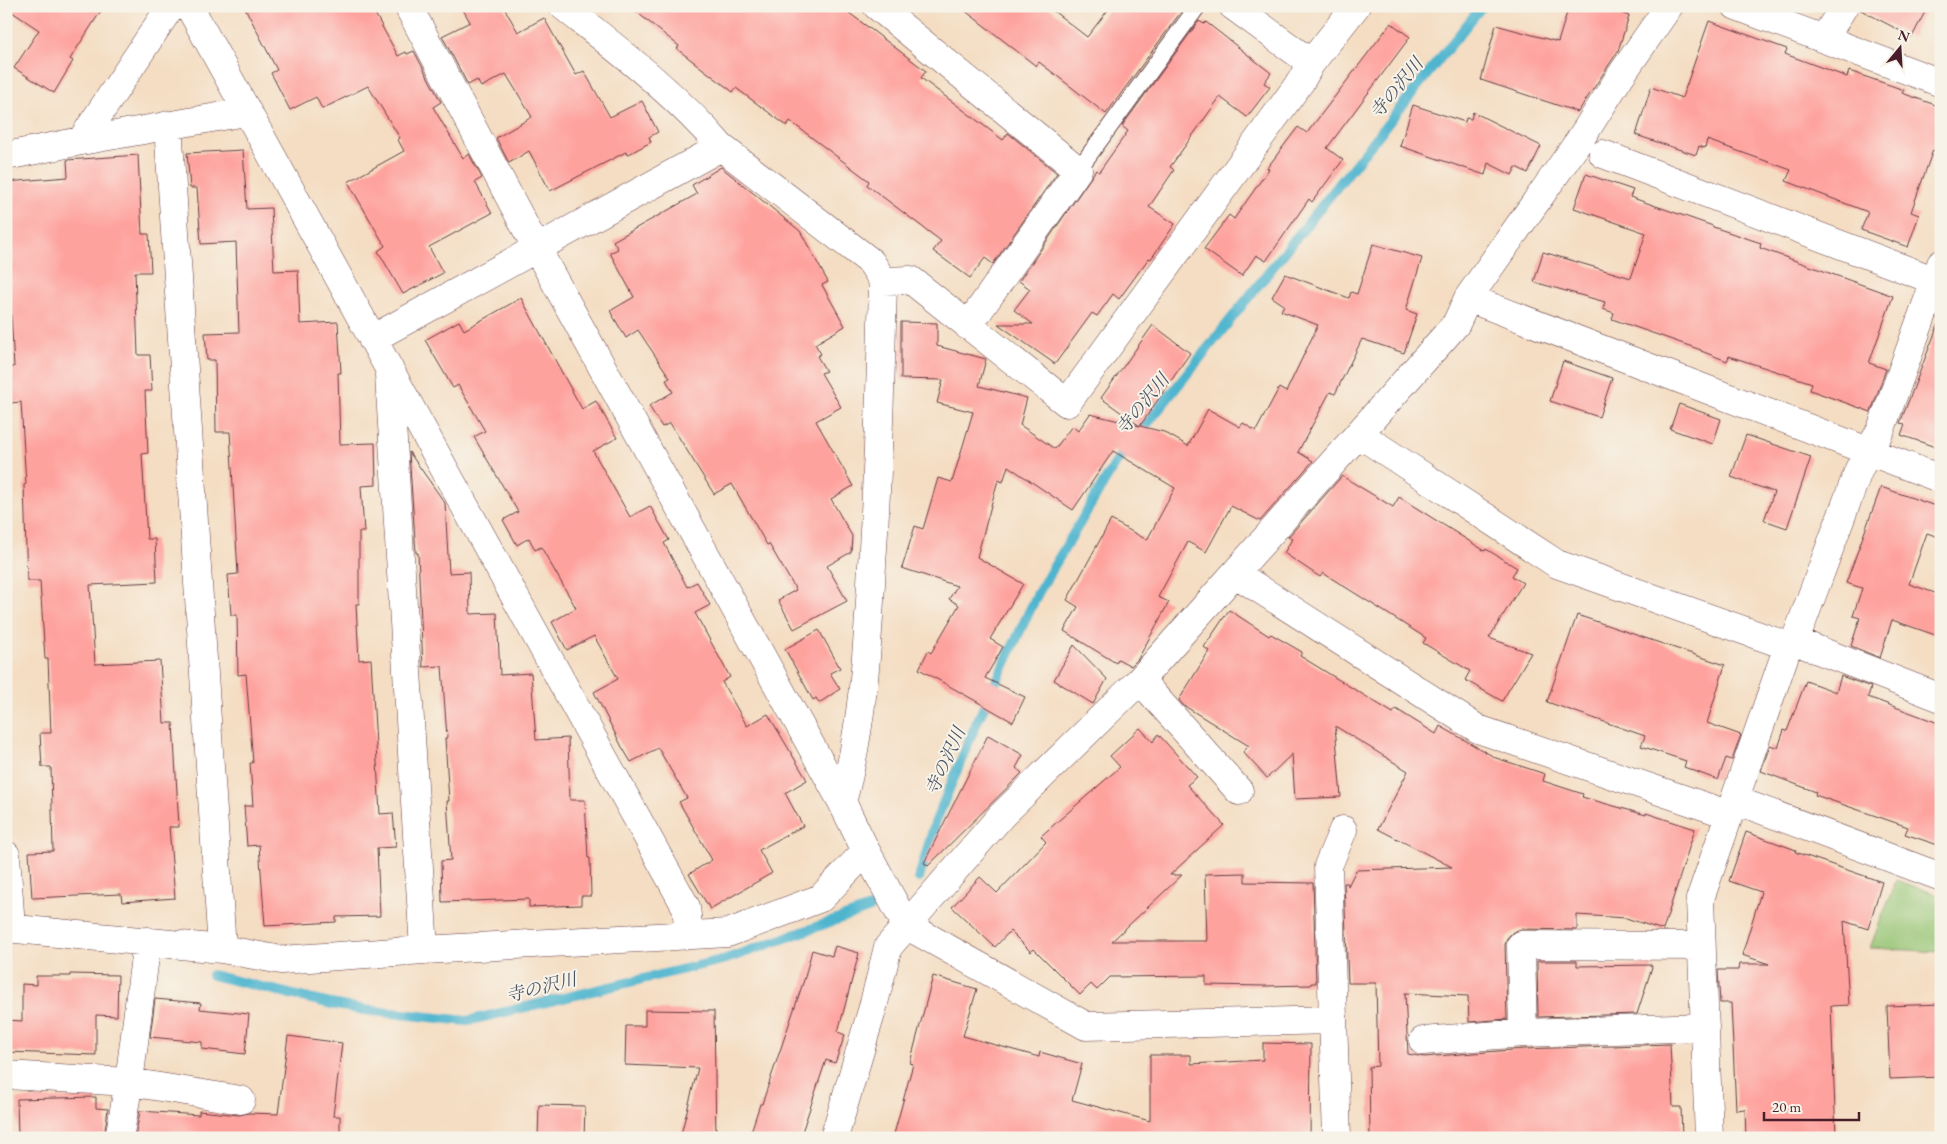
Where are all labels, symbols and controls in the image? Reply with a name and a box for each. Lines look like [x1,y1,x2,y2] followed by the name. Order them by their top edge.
[1874,22,1924,72] north arrow
[1896,25,1913,46] text: N
[1364,51,1429,123] water label: 寺の沢川
[1110,367,1175,439] water label: 寺の沢川
[920,722,971,799] water label: 寺の沢川
[503,967,581,1007] water label: 寺の沢川
[1764,1089,1860,1121] scale bar
[1772,1097,1801,1116] text: 20 m

